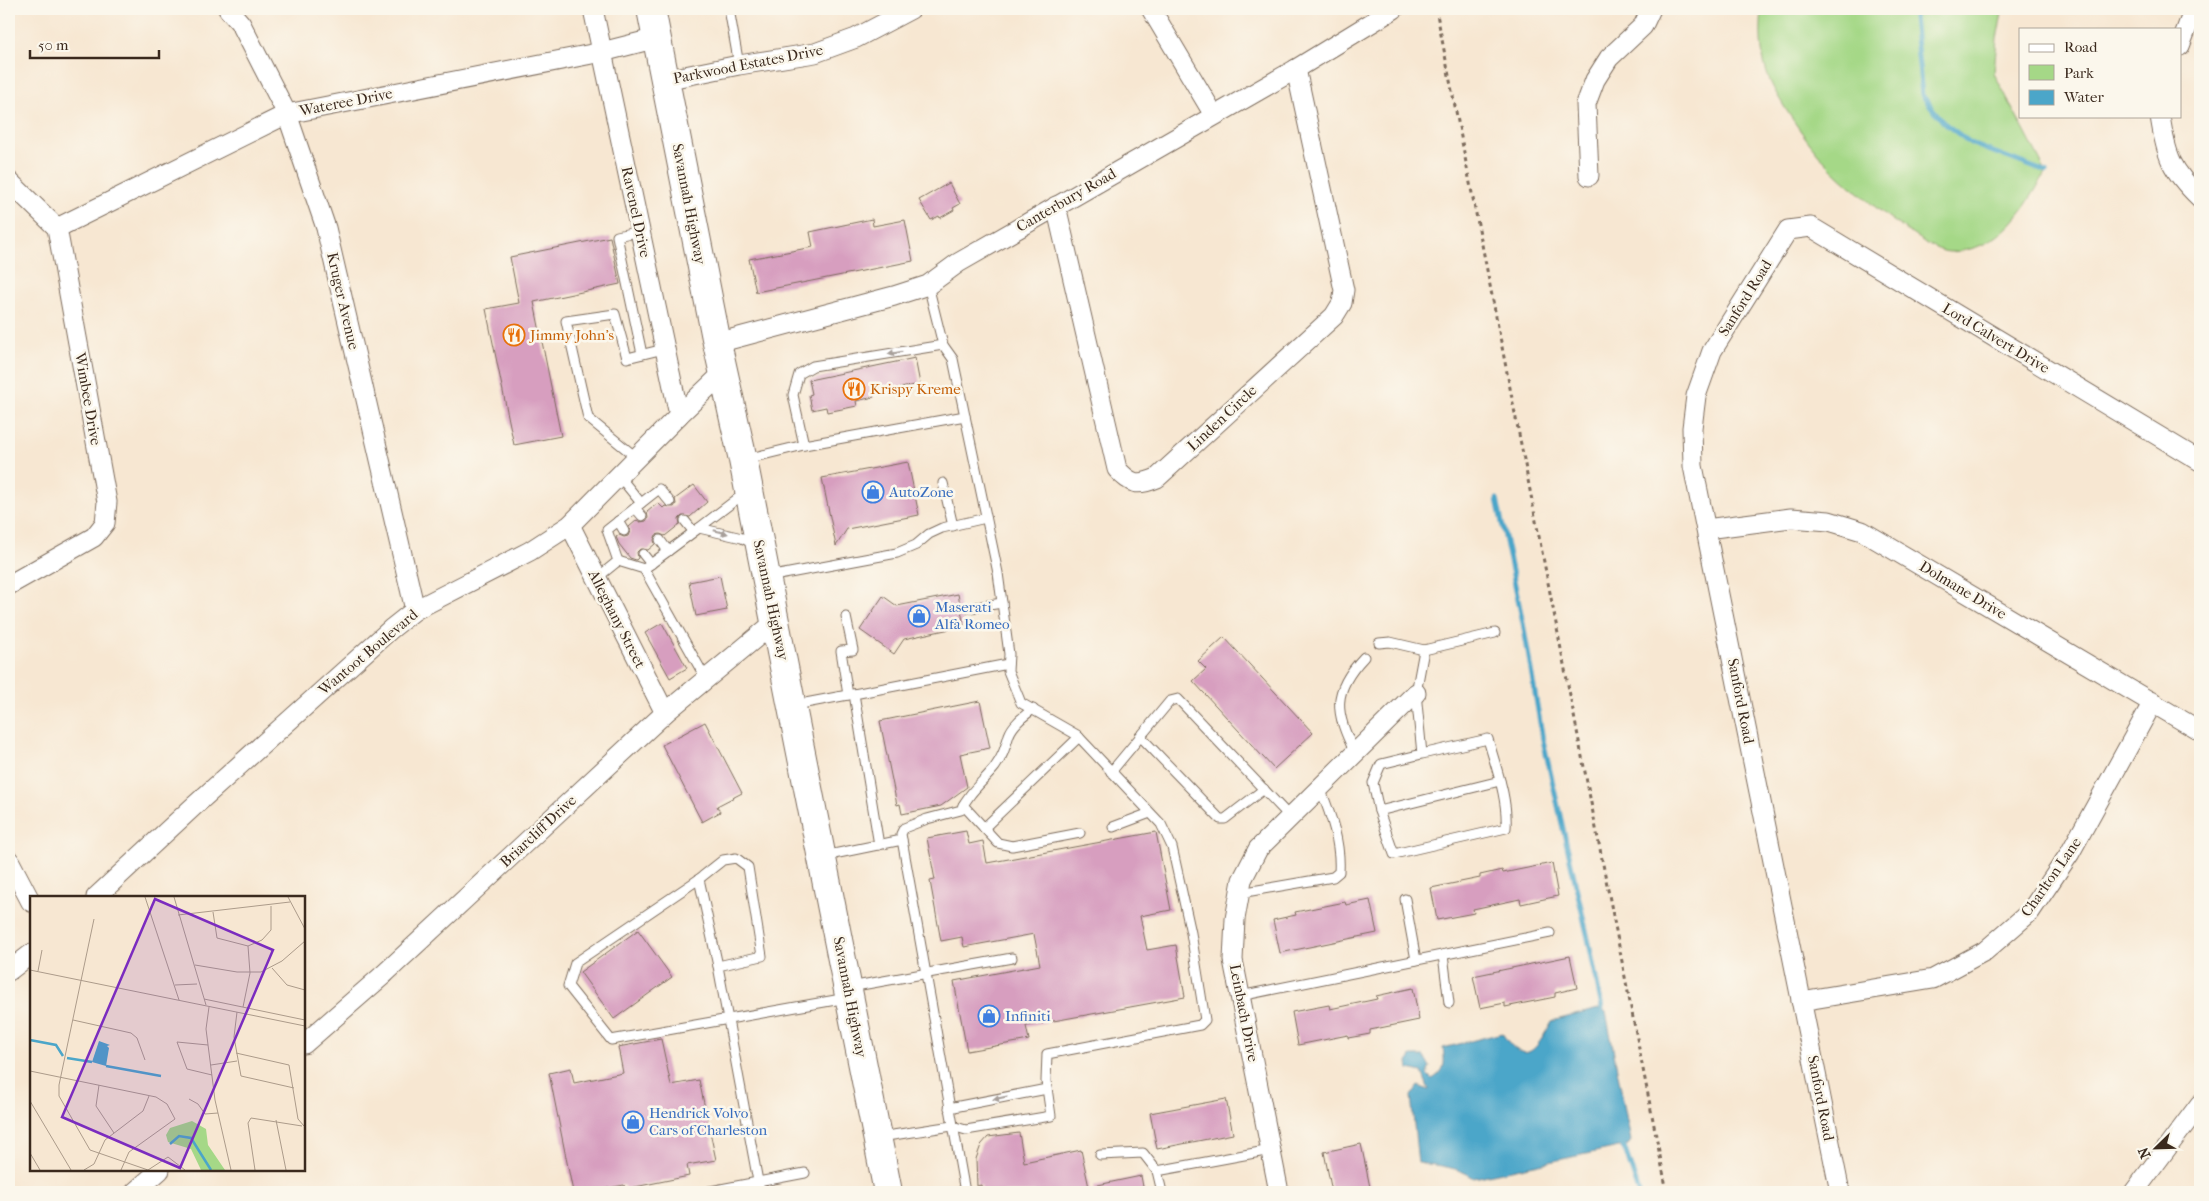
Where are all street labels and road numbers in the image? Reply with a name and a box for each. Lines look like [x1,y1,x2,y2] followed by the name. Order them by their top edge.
[671,41,825,87] street label: Parkwood Estates Drive
[297,84,395,120] street label: Wateree Drive
[668,142,710,267] street label: Savannah Highway
[1013,164,1120,236] street label: Canterbury Road
[618,165,655,260] street label: Ravenel Drive
[323,251,363,352] street label: Kruger Avenue
[1714,256,1776,339] street label: Sanford Road
[1939,299,2053,377] street label: Lord Calvert Drive
[71,350,105,447] street label: Wimbee Drive
[1184,381,1261,455] street label: Linden Circle
[749,538,793,663] street label: Savannah Highway
[1916,557,2010,623] street label: Dolmane Drive
[584,566,650,672] street label: Alleghany Street
[314,605,422,699] street label: Wantoot Boulevard
[1724,657,1758,746] street label: Sanford Road
[496,791,580,871] street label: Briarcliff Drive
[2017,833,2085,920] street label: Charlton Lane
[829,935,871,1060] street label: Savannah Highway
[1226,963,1262,1064] street label: Leinbach Drive
[1804,1054,1838,1143] street label: Sanford Road

